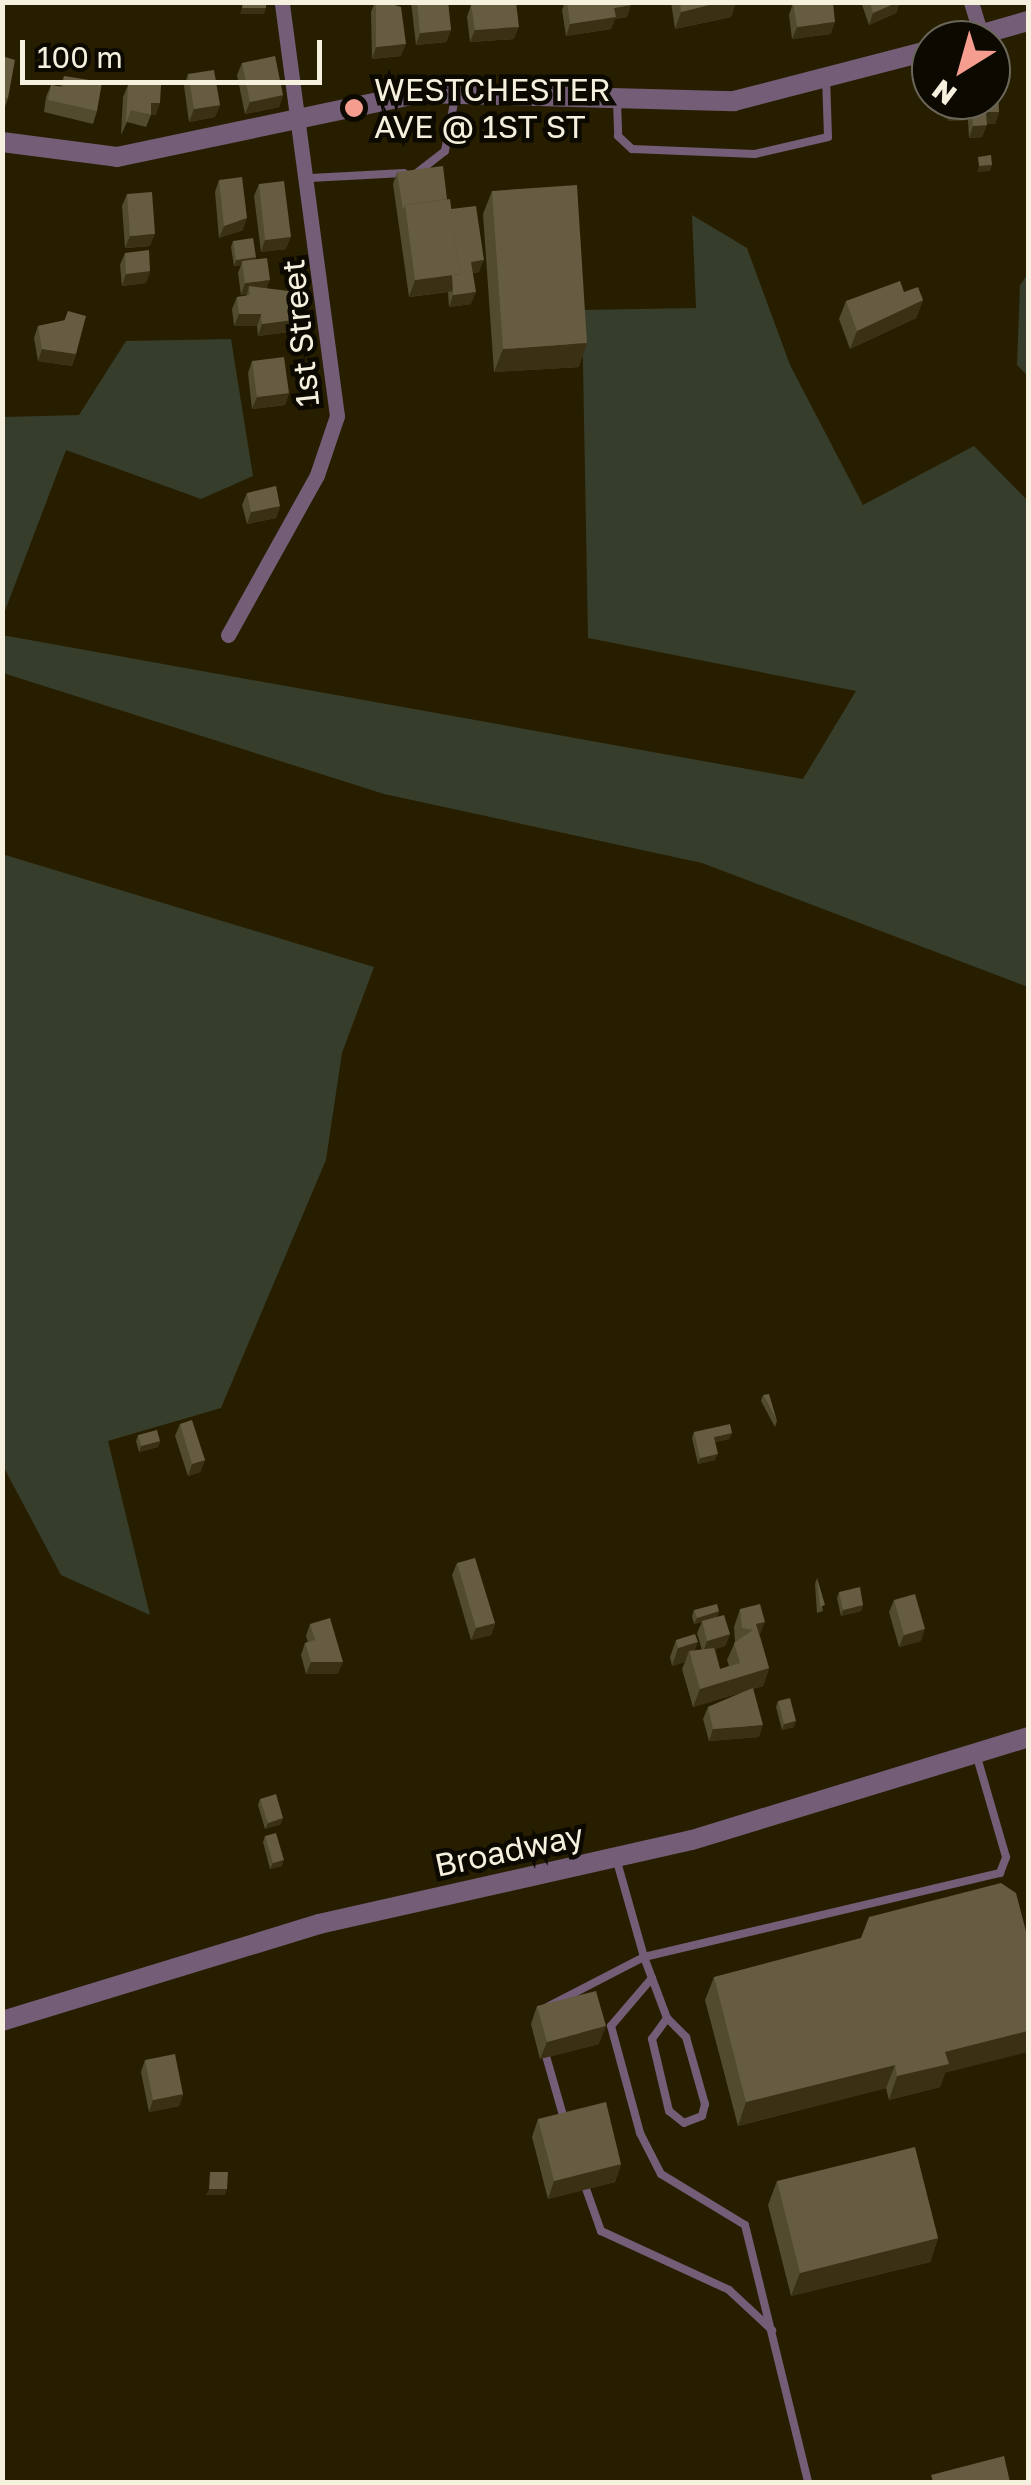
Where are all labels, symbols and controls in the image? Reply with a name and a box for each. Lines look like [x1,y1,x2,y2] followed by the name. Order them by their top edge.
[25,20,328,82] scale bar
[911,20,1011,120] north arrow
[37,39,123,75] text: 100 m
[374,71,610,146] place label: WESTCHESTER AVE @ 1ST ST
[925,73,962,112] text: N
[343,97,365,119] marker: WESTCHESTER AVE @ 1ST ST
[273,257,327,409] street label: 1st Street
[431,1816,587,1884] street label: Broadway

